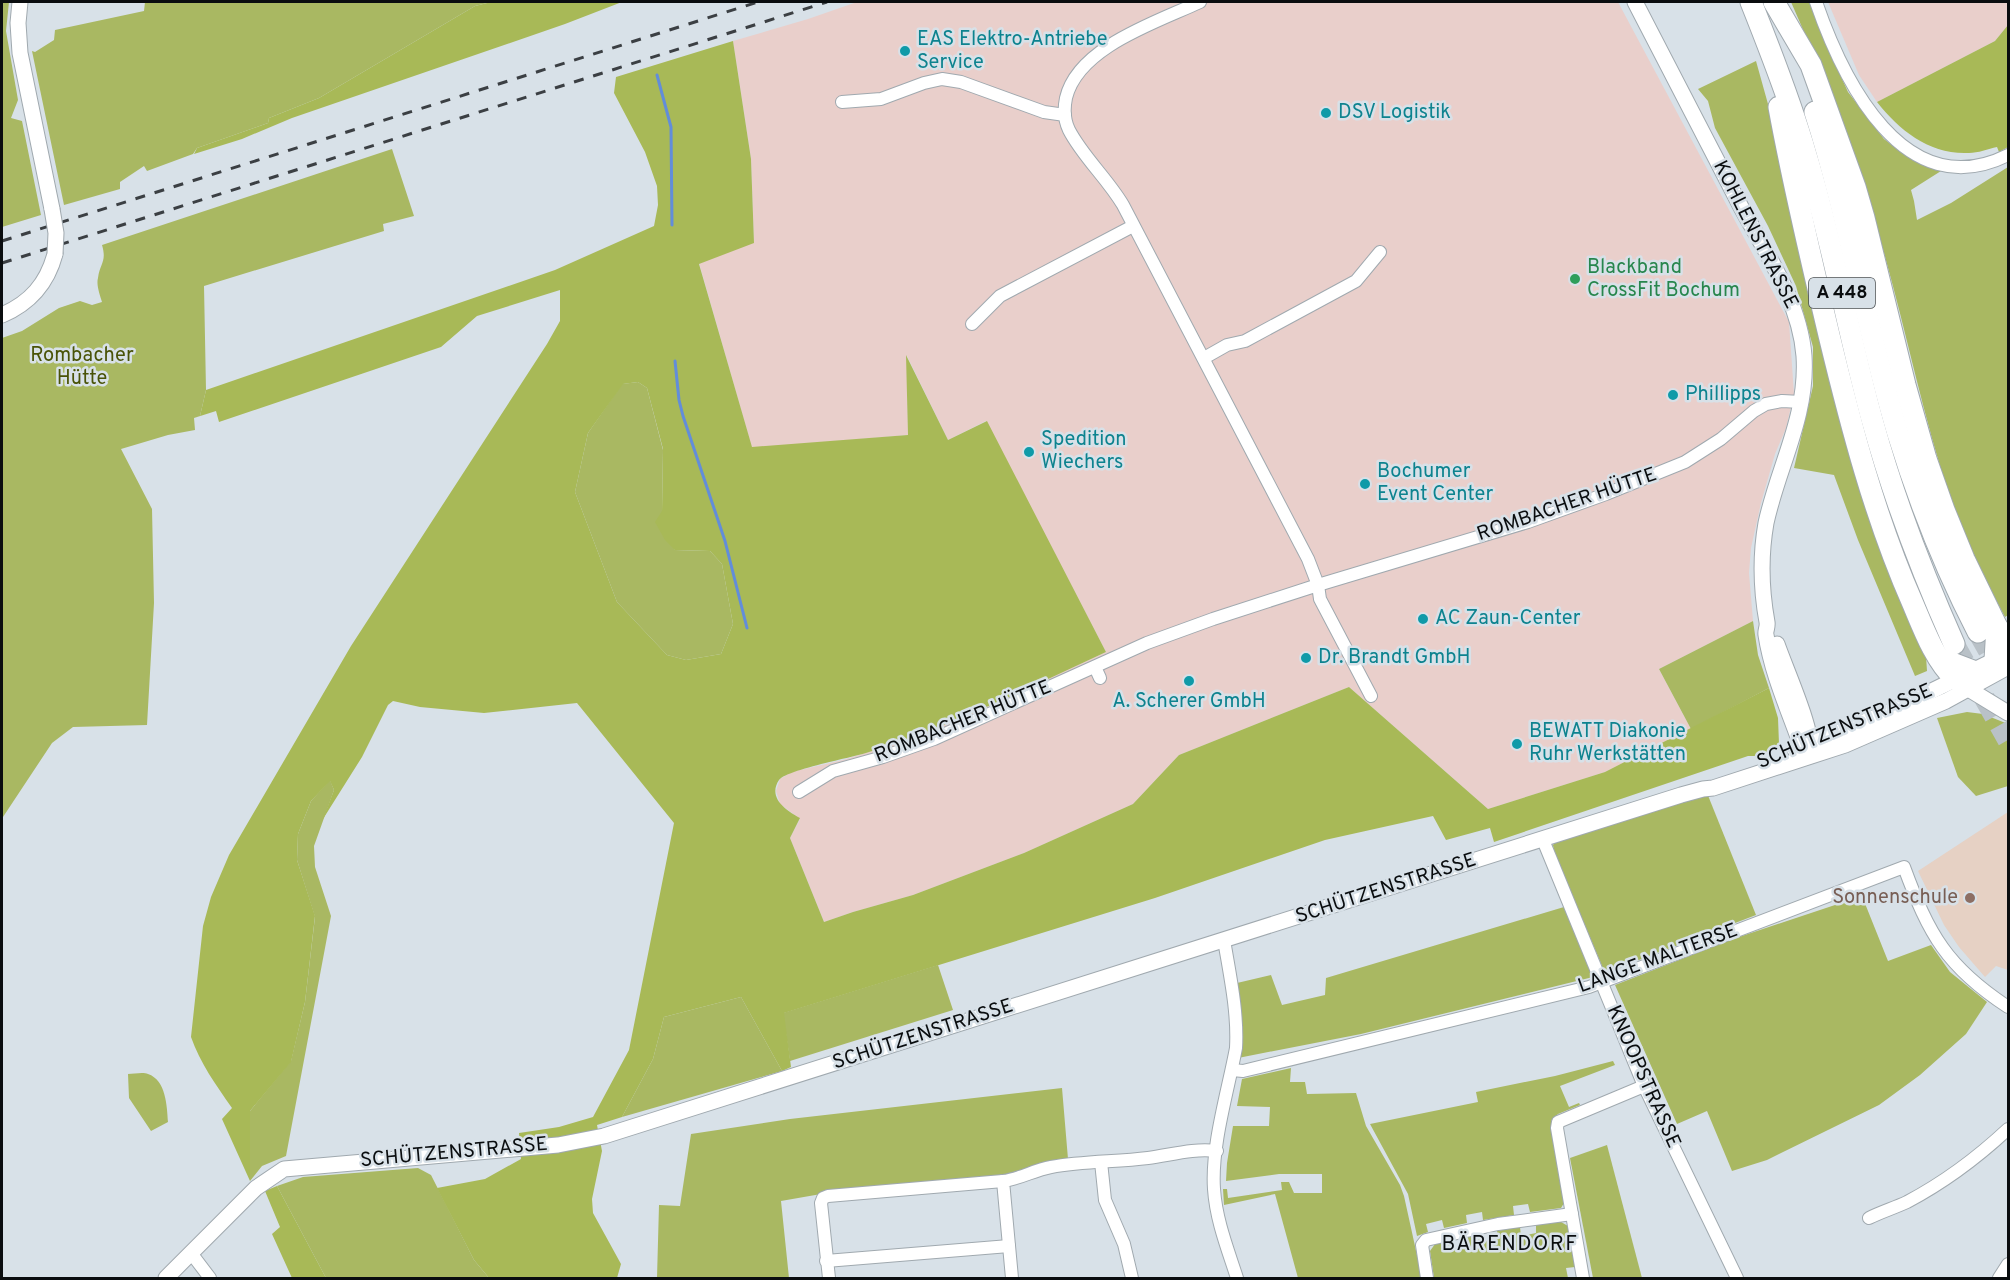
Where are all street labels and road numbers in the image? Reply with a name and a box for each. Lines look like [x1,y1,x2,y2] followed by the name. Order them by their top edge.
[1706,156,1804,314] street label: KOHLENSTRASSE
[1809,278,1875,308] road number: A 448
[1473,461,1660,548] street label: ROMBACHER HÜTTE
[870,674,1055,769] street label: ROMBACHER HÜTTE
[1753,677,1937,776] street label: SCHÜTZENSTRASSE
[1292,847,1480,930] street label: SCHÜTZENSTRASSE
[1575,918,1741,1000] street label: LANGE MALTERSE
[829,993,1017,1076] street label: SCHÜTZENSTRASSE
[1600,1002,1686,1152] street label: KNOOPSTRASSE
[359,1131,549,1174] street label: SCHÜTZENSTRASSE

